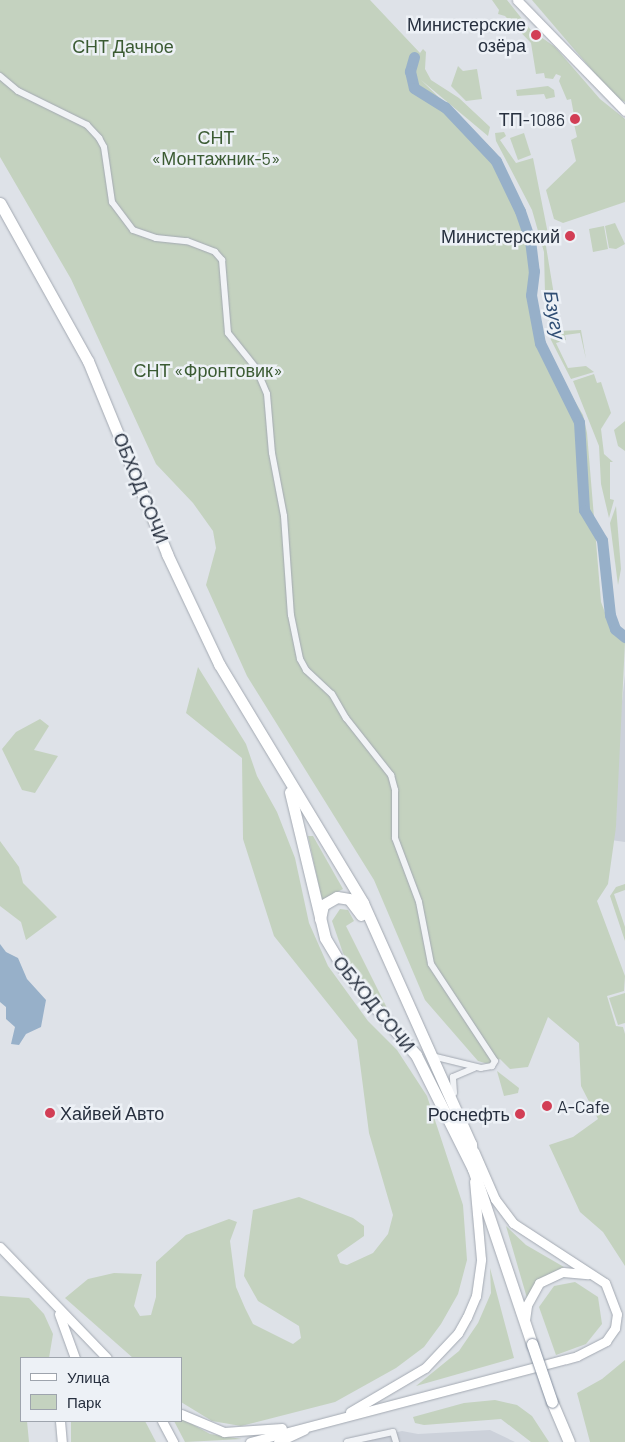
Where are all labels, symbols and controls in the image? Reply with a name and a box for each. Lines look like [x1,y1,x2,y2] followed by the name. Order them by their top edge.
[407,14,526,56] place label: Министерские озёра
[530,29,542,41] marker: Министерские озёра
[72,35,174,57] park label: СНТ Дачное
[499,108,565,130] place label: ТП-1086
[569,113,581,125] marker: ТП-1086
[152,127,280,170] park label: СНТ «Монтажник-5»
[441,225,560,247] place label: Министерский
[564,230,576,242] marker: Министерский
[540,289,570,341] water label: Бзугу
[133,359,283,381] park label: СНТ «Фронтовик»
[109,430,173,546] street label: ОБХОД СОЧИ
[329,952,419,1056] street label: ОБХОД СОЧИ
[557,1095,610,1117] place label: A-Cafe
[541,1100,553,1112] marker: A-Cafe
[60,1102,164,1124] place label: Хайвей Авто
[428,1103,510,1125] place label: Роснефть
[44,1107,56,1119] marker: Хайвей Авто
[514,1108,526,1120] marker: Роснефть
[20,1357,182,1422] legend
[67,1368,110,1386] text: Улица
[67,1393,101,1411] text: Парк

